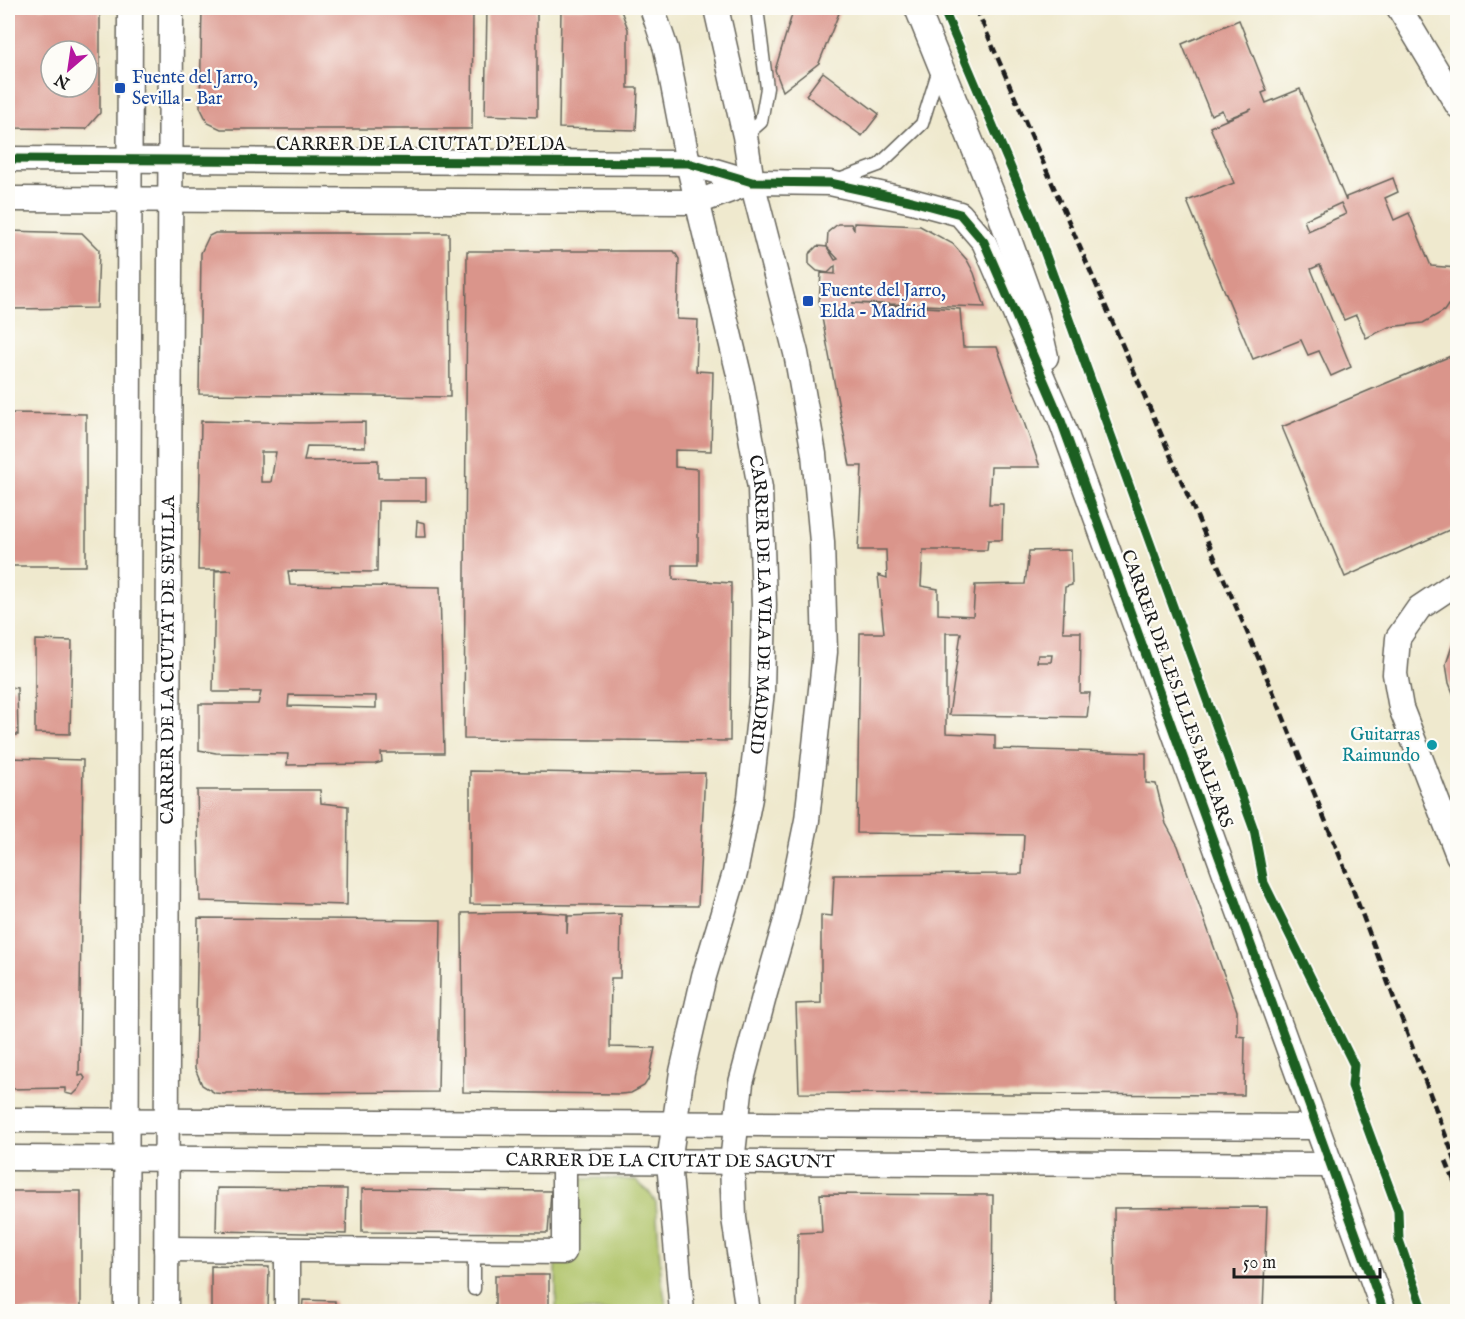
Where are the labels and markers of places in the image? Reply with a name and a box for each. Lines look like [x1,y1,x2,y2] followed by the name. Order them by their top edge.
[132,67,258,111] place label: Fuente del Jarro, Sevilla - Bar
[113,81,127,95] marker: Fuente del Jarro, Sevilla - Bar
[820,280,946,324] place label: Fuente del Jarro, Elda - Madrid
[801,294,815,308] marker: Fuente del Jarro, Elda - Madrid
[1342,724,1420,768] place label: Guitarras Raimundo
[1425,738,1439,752] marker: Guitarras Raimundo

